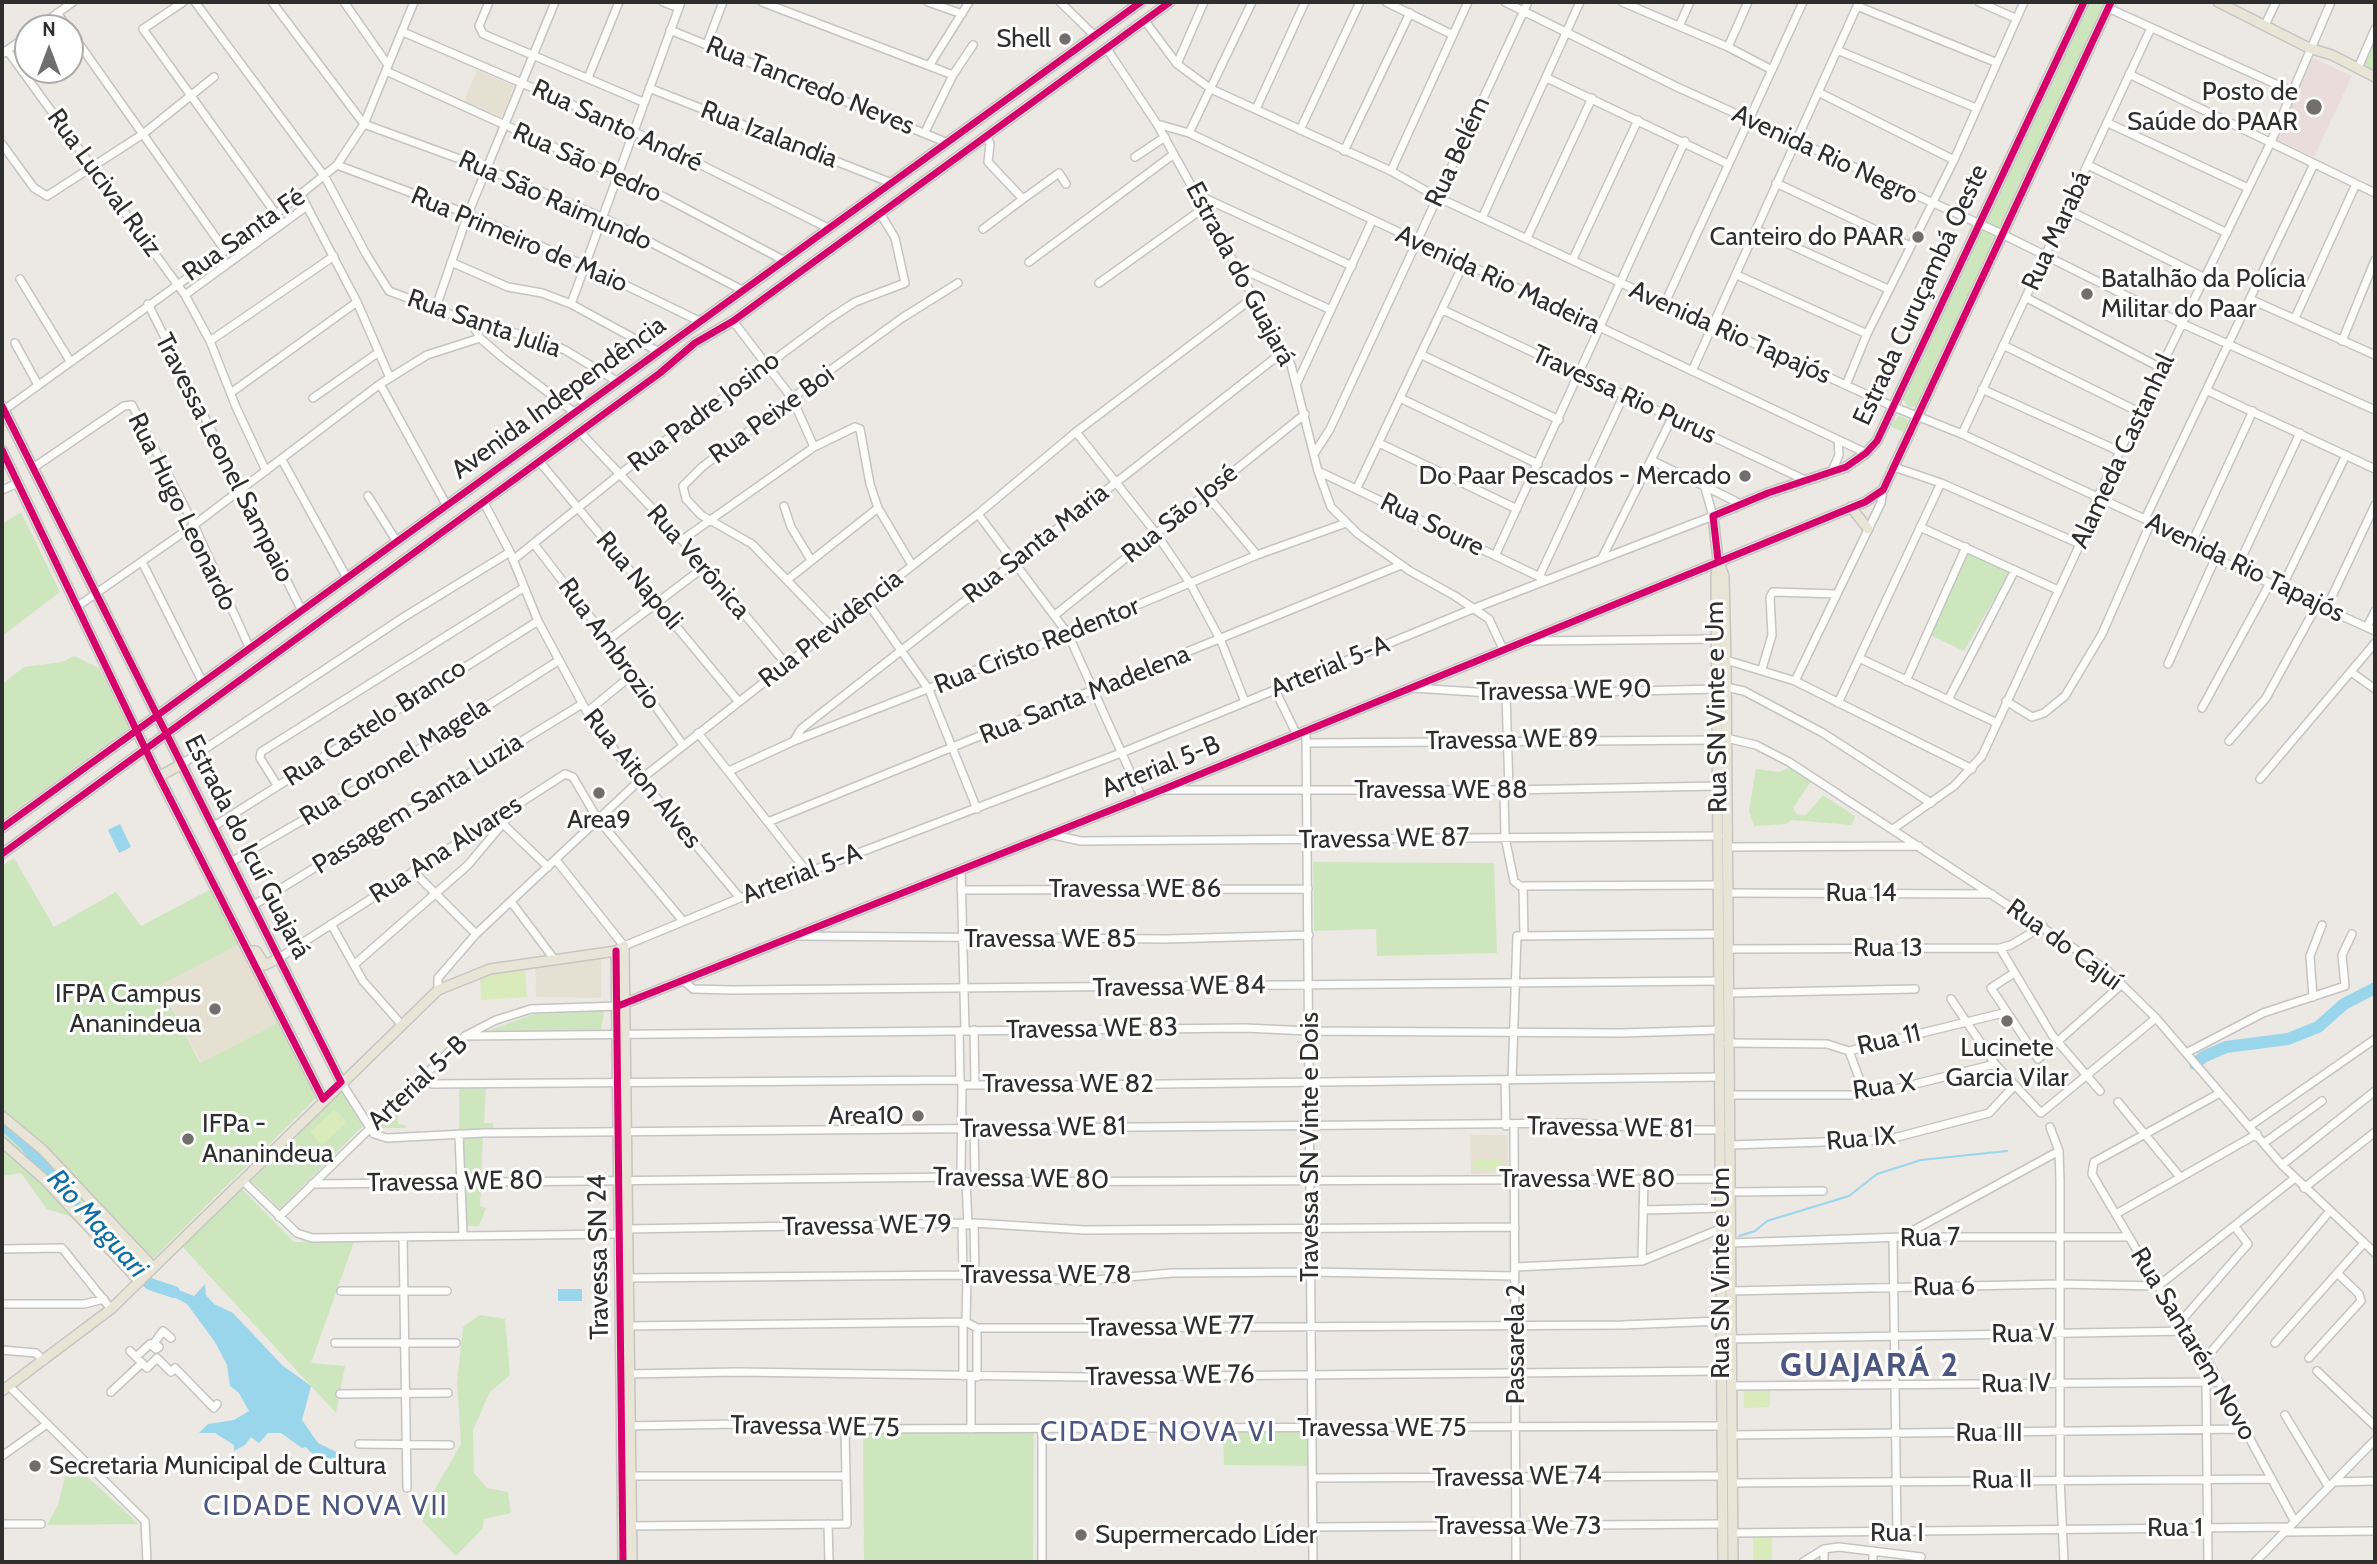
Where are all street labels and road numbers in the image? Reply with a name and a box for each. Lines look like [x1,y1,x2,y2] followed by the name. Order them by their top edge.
[701,30,919,142] street label: Rua Tancredo Neves
[527,73,707,179] street label: Rua Santo André
[1419,92,1497,212] street label: Rua Belém
[696,95,842,175] street label: Rua Izalandia
[1727,98,1923,212] street label: Avenida Rio Negro
[40,103,168,263] street label: Rua Lucival Ruiz
[508,116,666,210] street label: Rua São Pedro
[453,144,657,258] street label: Rua São Raimundo
[1847,160,1995,430] street label: Estrada Curuçambá Oeste
[2016,166,2098,296] street label: Rua Marabá
[1178,177,1302,371] street label: Estrada do Guajará
[406,180,632,300] street label: Rua Primeiro de Maio
[177,181,311,289] street label: Rua Santa Fé
[1391,219,1605,341] street label: Avenida Rio Madeira
[1624,275,1836,391] street label: Avenida Rio Tapajós
[403,283,565,365] street label: Rua Santa Julia
[446,310,672,486] street label: Avenida Independência
[148,328,300,588] street label: Travessa Leonel Sampaio
[1527,339,1721,451] street label: Travessa Rio Purus
[622,345,786,479] street label: Rua Padre Josino
[2064,349,2182,553] street label: Alameda Castanhal
[703,359,841,471] street label: Rua Peixe Boi
[121,408,243,616] street label: Rua Hugo Leonardo
[1116,458,1244,570] street label: Rua São José
[957,478,1115,610] street label: Rua Santa Maria
[1375,487,1489,563] street label: Rua Soure
[640,498,756,626] street label: Rua Verônica
[2141,506,2349,630] street label: Avenida Rio Tapajós
[589,526,689,636] street label: Rua Napoli
[753,563,909,695] street label: Rua Previdência
[551,572,667,716] street label: Rua Ambrozio
[930,591,1144,701] street label: Rua Cristo Redentor
[1700,601,1734,813] street label: Rua SN Vinte e Um
[1266,629,1394,705] street label: Arterial 5-A
[975,639,1195,751] street label: Rua Santa Madelena
[278,652,472,794] street label: Rua Castelo Branco
[1476,674,1652,708] street label: Travessa WE 90
[294,691,496,833] street label: Rua Coronel Magela
[576,703,708,855] street label: Rua Aiton Alves
[1425,723,1599,757] street label: Travessa WE 89
[307,727,529,881] street label: Passagem Santa Luzia
[1097,729,1225,805] street label: Arterial 5-B
[177,730,317,964] street label: Estrada do Icuí Guajará
[1354,774,1528,806] street label: Travessa WE 88
[364,789,528,911] street label: Rua Ana Alvares
[1298,822,1470,856] street label: Travessa WE 87
[738,837,866,911] street label: Arterial 5-A
[1049,873,1221,905] street label: Travessa WE 86
[1826,877,1896,909] street label: Rua 14
[2000,893,2128,997] street label: Rua do Cajuí
[964,923,1136,955] street label: Travessa WE 85
[1853,932,1923,964] street label: Rua 13
[1092,970,1266,1004] street label: Travessa WE 84
[1006,1012,1178,1046] street label: Travessa WE 83
[1294,1012,1326,1282] street label: Travessa SN Vinte e Dois
[1854,1018,1924,1062] street label: Rua 11
[362,1029,474,1137] street label: Arterial 5-B
[1851,1067,1917,1107] street label: Rua X
[982,1068,1154,1100] street label: Travessa WE 82
[960,1111,1126,1145] street label: Travessa WE 81
[1527,1111,1693,1145] street label: Travessa WE 81
[1825,1120,1897,1158] street label: Rua IX
[933,1162,1109,1196] street label: Travessa WE 80
[1499,1163,1675,1195] street label: Travessa WE 80
[367,1165,543,1199] street label: Travessa WE 80
[1705,1167,1737,1379] street label: Rua SN Vinte e Um
[582,1174,616,1340] street label: Travessa SN 24
[782,1209,952,1243] street label: Travessa WE 79
[1900,1222,1960,1254] street label: Rua 7
[2123,1242,2263,1446] street label: Rua Santarém Novo
[960,1259,1132,1291] street label: Travessa WE 78
[1913,1271,1975,1303] street label: Rua 6
[1500,1284,1532,1404] street label: Passarela 2
[1086,1310,1254,1344] street label: Travessa WE 77
[1991,1318,2055,1350] street label: Rua V
[1085,1359,1255,1393] street label: Travessa WE 76
[1981,1368,2051,1400] street label: Rua IV
[730,1410,900,1444] street label: Travessa WE 75
[1297,1412,1467,1444] street label: Travessa WE 75
[1955,1417,2023,1449] street label: Rua III
[1432,1460,1602,1494] street label: Travessa WE 74
[1971,1464,2033,1496] street label: Rua II
[1434,1510,1602,1542] street label: Travessa We 73
[2147,1512,2203,1544] street label: Rua 1
[1870,1517,1924,1549] street label: Rua I

